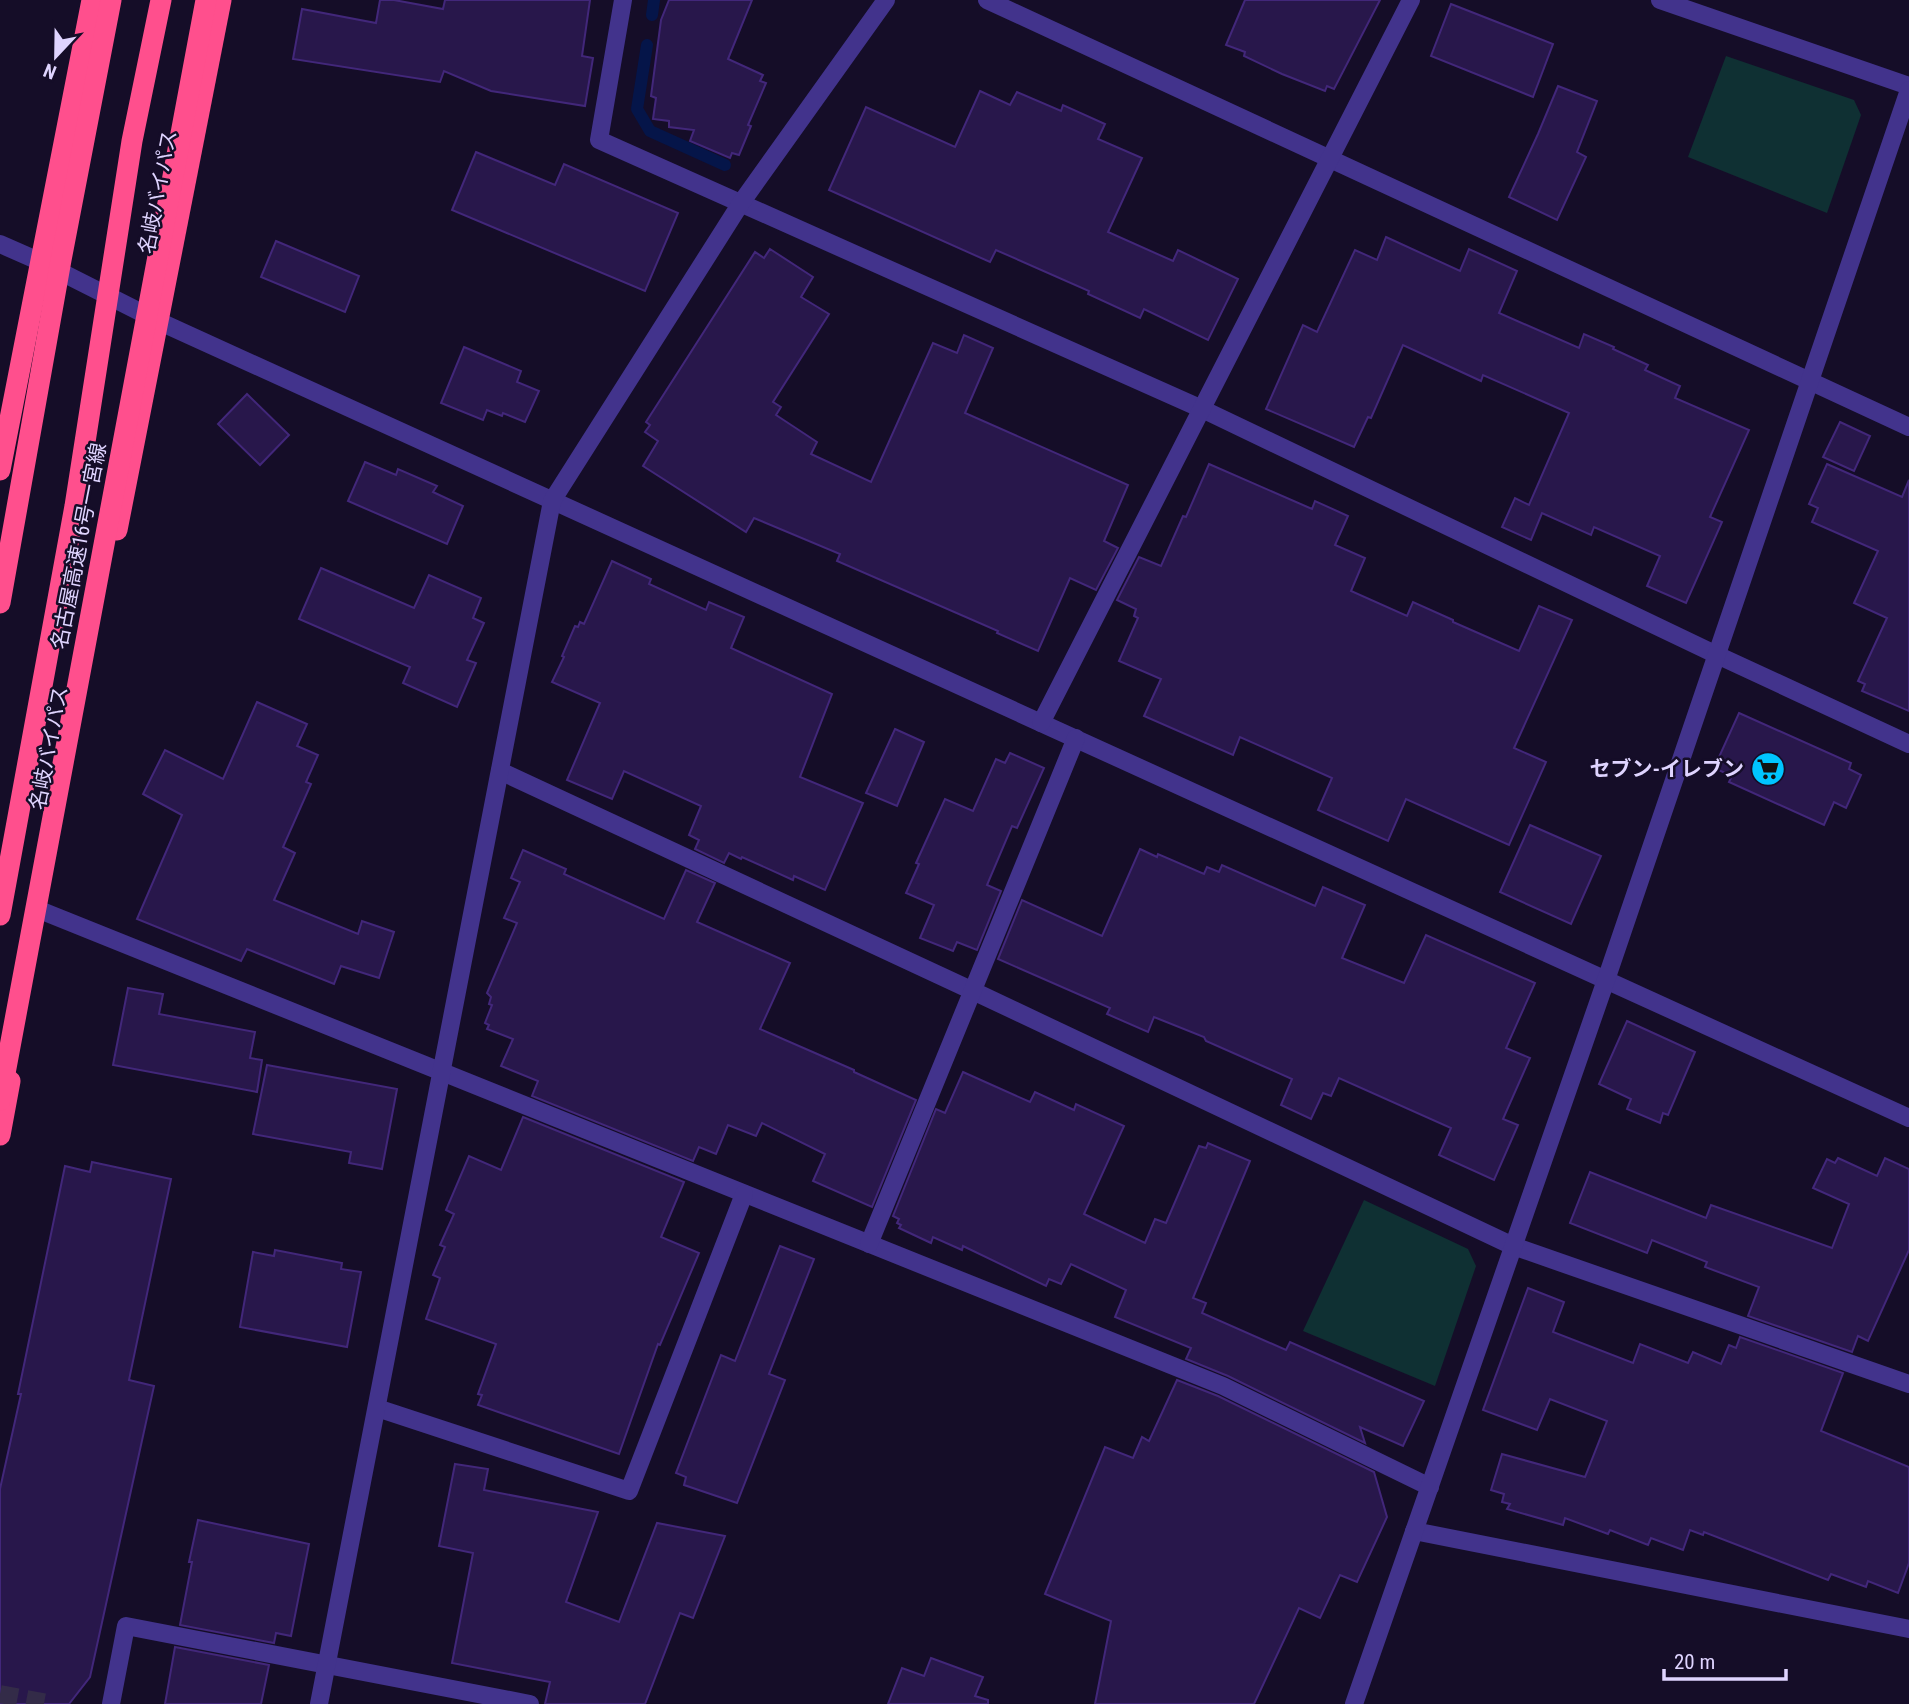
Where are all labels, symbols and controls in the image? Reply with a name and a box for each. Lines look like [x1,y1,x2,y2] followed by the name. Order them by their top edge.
[21,21,91,91] north arrow
[40,58,60,84] text: N
[134,128,182,256] street label: 名岐バイパス
[47,441,111,651] street label: 名古屋高速16号一宮線
[25,684,73,812] street label: 名岐バイパス
[1749,750,1787,788] supermarket icon: セブン-イレブン
[1589,757,1744,781] place label: セブン-イレブン
[1664,1638,1786,1682] scale bar
[1674,1650,1715,1674] text: 20 m

